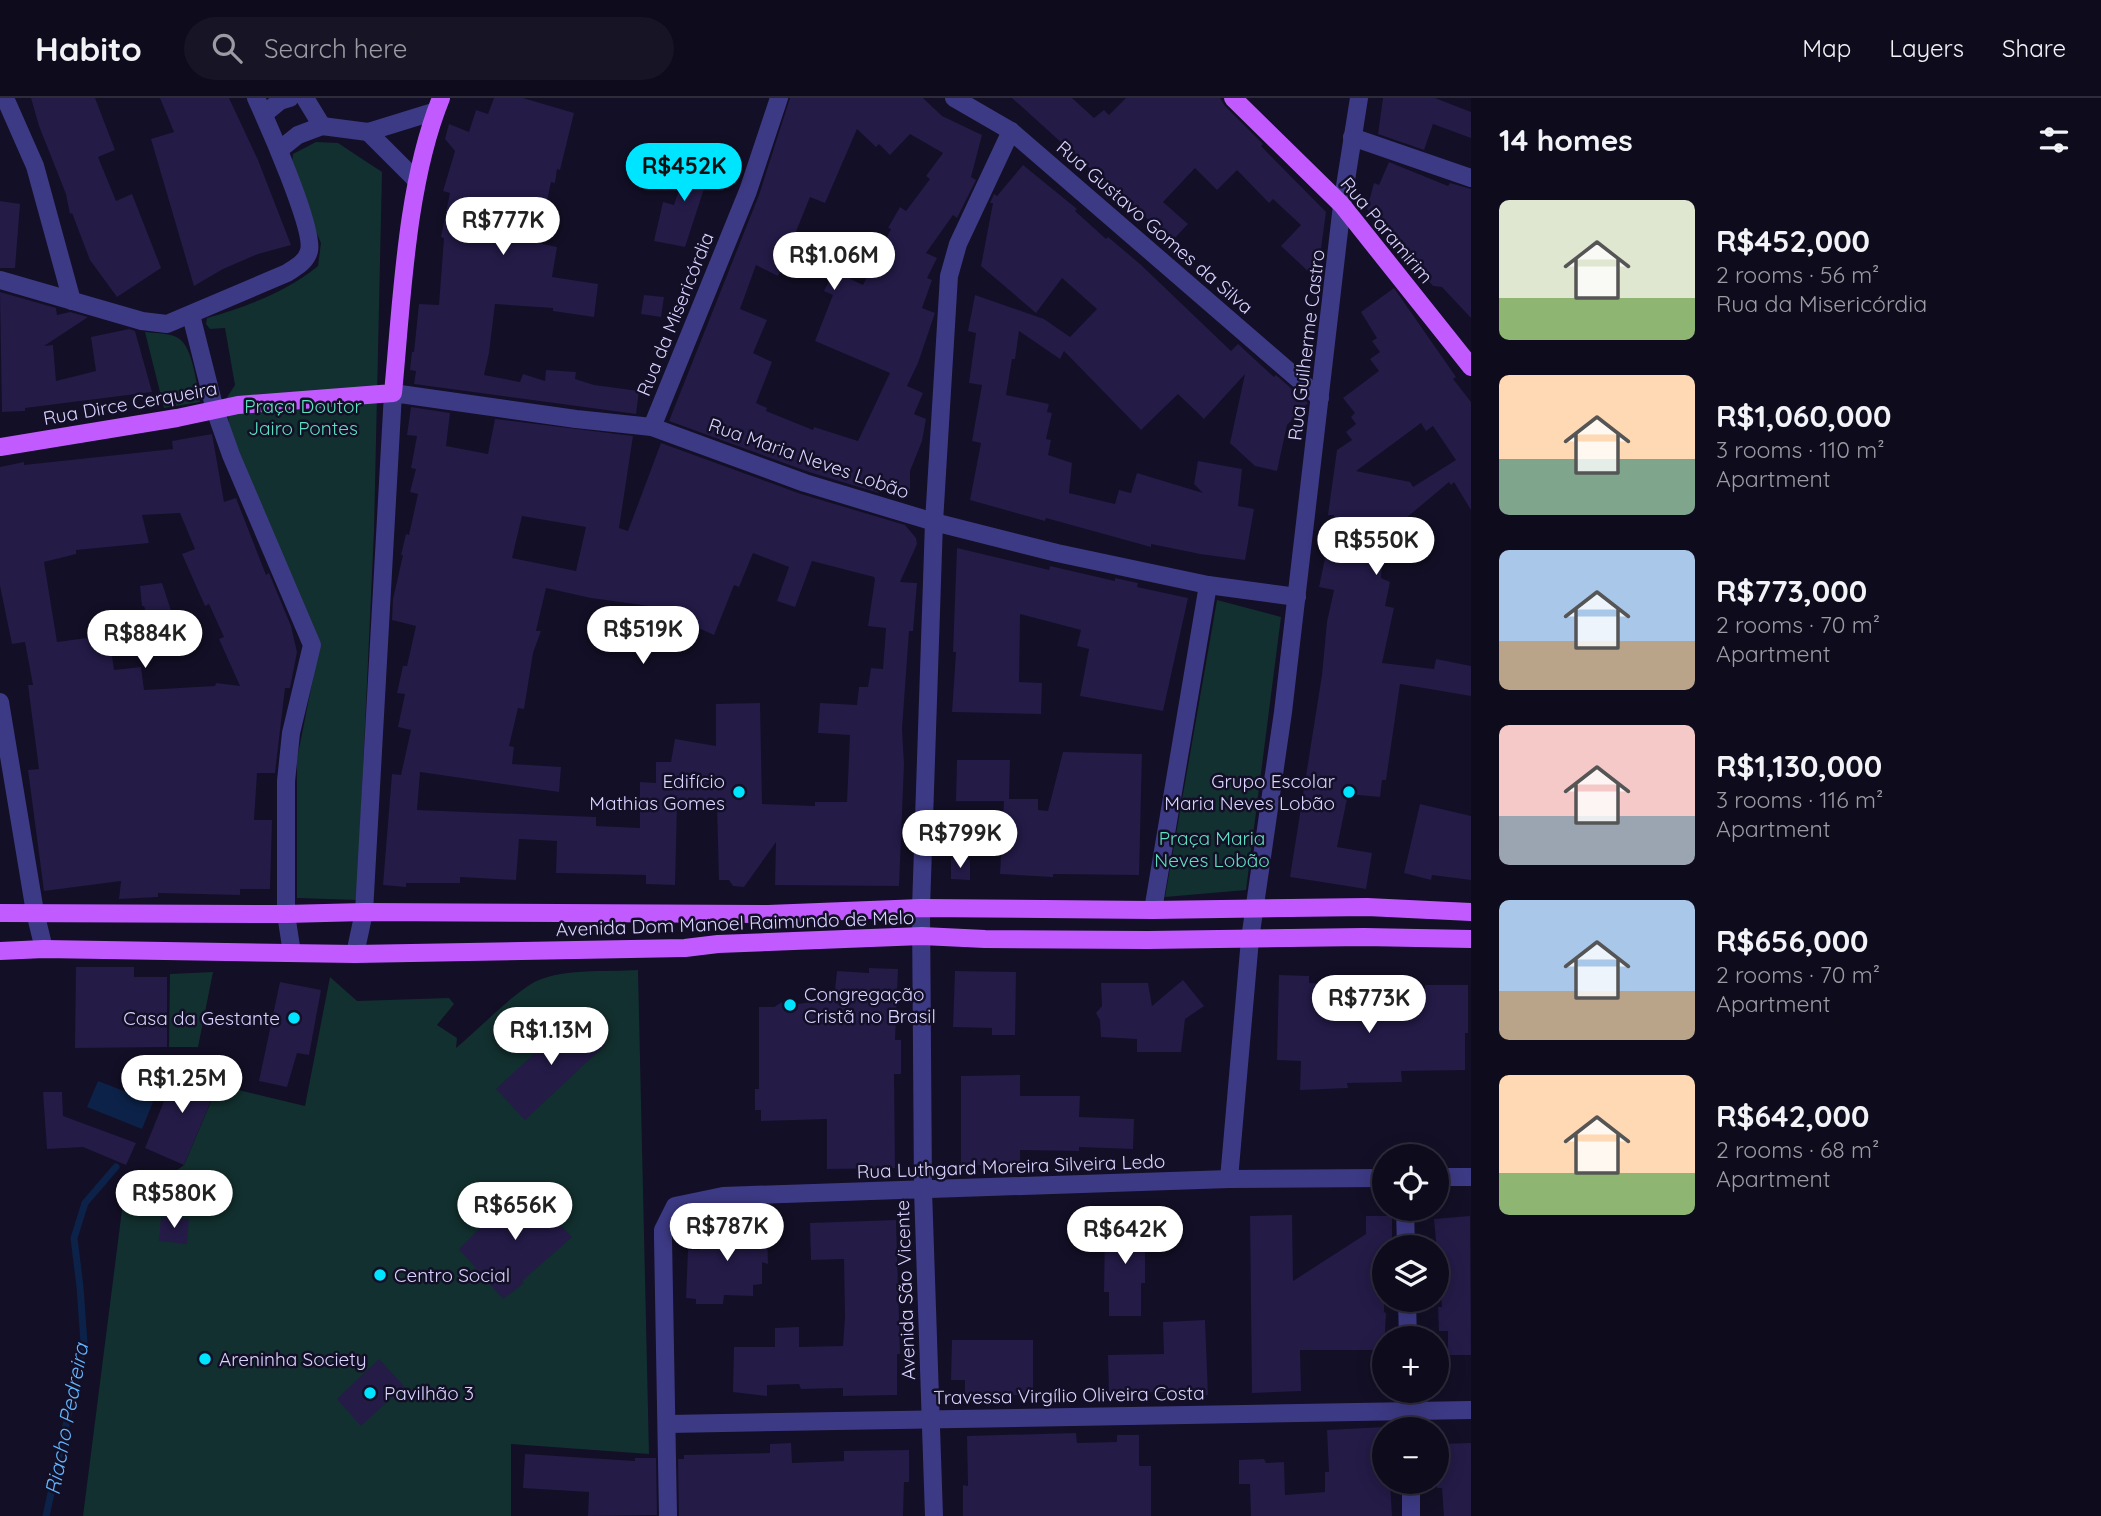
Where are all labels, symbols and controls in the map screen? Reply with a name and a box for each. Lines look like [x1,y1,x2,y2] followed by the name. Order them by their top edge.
[184,17,674,80] search box
[35,28,142,69] text: Habito
[208,29,246,67] icon: search
[264,32,407,65] text: Search here
[1802,33,1851,63] text: Map
[1889,33,1964,63] text: Layers
[2002,33,2066,63] text: Share
[1499,121,1633,159] text: 14 homes
[2035,121,2073,159] icon: filters
[1052,135,1258,319] street label: Rua Gustavo Gomes da Silva
[627,144,741,203] pin: R$452K
[642,151,726,180] text: R$452K
[1336,172,1438,288] street label: Rua Paramirim
[446,198,560,257] pin: R$777K
[462,205,544,234] text: R$777K
[1716,222,1870,260] text: R$452,000
[1555,228,1639,312] icon: home
[631,229,719,399] street label: Rua da Misericórdia
[769,232,899,292] pin: R$1.06M
[789,240,879,269] text: R$1.06M
[1282,248,1330,442] street label: Rua Guilherme Castro
[1716,260,1879,289] text: 2 rooms · 56 m²
[1716,289,1927,318] text: Rua da Misericórdia
[41,376,219,430] street label: Rua Dirce Cerqueira
[244,394,363,440] park label: Praça Doutor Jairo Pontes
[1716,397,1891,435] text: R$1,060,000
[1555,403,1639,487] icon: home
[705,412,913,504] street label: Rua Maria Neves Lobão
[1716,435,1885,464] text: 3 rooms · 110 m²
[1716,464,1830,493] text: Apartment
[1319,518,1433,577] pin: R$550K
[1333,525,1419,554] text: R$550K
[1716,572,1867,610] text: R$773,000
[1555,578,1639,662] icon: home
[586,606,700,666] pin: R$519K
[88,610,202,670] pin: R$884K
[1716,610,1880,639] text: 2 rooms · 70 m²
[603,614,683,643] text: R$519K
[103,618,187,647] text: R$884K
[1716,639,1830,668] text: Apartment
[1716,747,1882,785] text: R$1,130,000
[1555,753,1639,837] icon: home
[589,769,725,815] place label: Edifício Mathias Gomes
[1164,769,1336,815] place label: Grupo Escolar Maria Neves Lobão
[731,784,747,800] marker: Edifício Mathias Gomes
[1341,784,1357,800] marker: Grupo Escolar Maria Neves Lobão
[1716,785,1883,814] text: 3 rooms · 116 m²
[903,810,1017,870] pin: R$799K
[1716,814,1830,843] text: Apartment
[918,818,1002,847] text: R$799K
[1154,826,1270,872] park label: Praça Maria Neves Lobão
[555,905,915,941] street label: Avenida Dom Manoel Raimundo de Melo
[1716,922,1869,960] text: R$656,000
[1555,928,1639,1012] icon: home
[1716,960,1880,989] text: 2 rooms · 70 m²
[1312,976,1426,1035] pin: R$773K
[804,982,936,1028] place label: Congregação Cristã no Brasil
[1328,983,1410,1012] text: R$773K
[1716,989,1830,1018] text: Apartment
[782,997,798,1013] marker: Congregação Cristã no Brasil
[123,1006,280,1030] place label: Casa da Gestante
[486,1007,616,1067] pin: R$1.13M
[286,1010,302,1026] marker: Casa da Gestante
[509,1015,593,1044] text: R$1.13M
[117,1056,247,1115] pin: R$1.25M
[137,1063,227,1092] text: R$1.25M
[1716,1097,1869,1135] text: R$642,000
[1555,1103,1639,1187] icon: home
[1716,1135,1879,1164] text: 2 rooms · 68 m²
[1372,1144,1449,1494] map controls
[1372,1144,1449,1221] button: locate
[856,1149,1166,1183] street label: Rua Luthgard Moreira Silveira Ledo
[1716,1164,1830,1193] text: Apartment
[117,1170,231,1230] pin: R$580K
[132,1178,216,1207] text: R$580K
[458,1182,572,1242] pin: R$656K
[473,1190,557,1219] text: R$656K
[890,1200,920,1380] street label: Avenida São Vicente
[670,1204,784,1263] pin: R$787K
[1068,1206,1182,1266] pin: R$642K
[686,1211,768,1240] text: R$787K
[1083,1214,1167,1243] text: R$642K
[1372,1235,1449,1312] button: layers
[394,1263,510,1287] place label: Centro Social
[372,1267,388,1283] marker: Centro Social
[1372,1326,1449,1403] button: +
[39,1340,94,1497] water label: Riacho Pedreira
[219,1347,366,1371] place label: Areninha Society
[197,1351,213,1367] marker: Areninha Society
[384,1381,474,1405] place label: Pavilhão 3
[933,1381,1205,1409] street label: Travessa Virgílio Oliveira Costa
[362,1385,378,1401] marker: Pavilhão 3
[1372,1417,1449,1494] button: −

